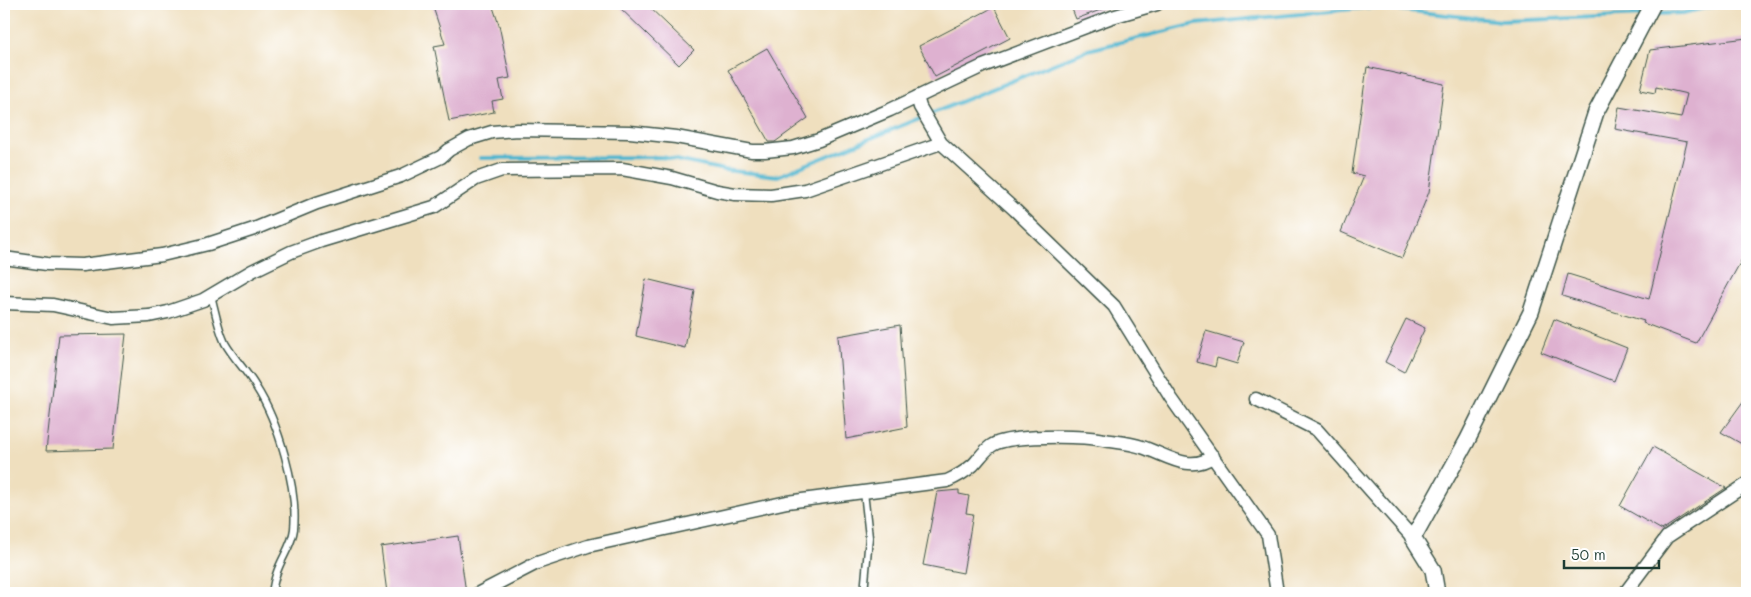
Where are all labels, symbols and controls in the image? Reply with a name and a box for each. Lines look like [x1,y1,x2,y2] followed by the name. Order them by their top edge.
[1564,537,1658,569] scale bar
[1571,544,1606,564] text: 50 m

